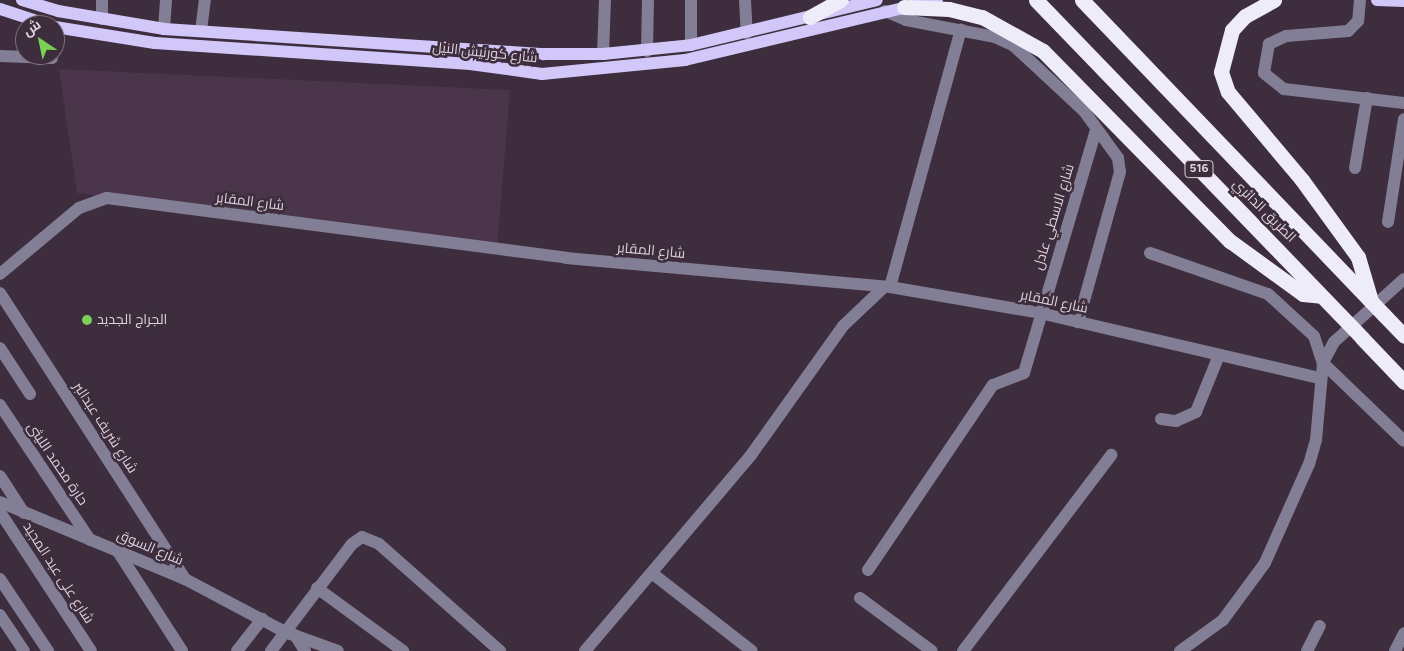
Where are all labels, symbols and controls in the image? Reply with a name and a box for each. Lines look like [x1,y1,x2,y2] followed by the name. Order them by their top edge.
[15,15,65,65] north arrow
[20,16,44,40] text: ش
[432,39,538,67] street label: شارع كورنيش النيل
[1184,160,1214,178] road number: 516
[1030,162,1078,272] street label: شارع الاسطي عادل
[1229,176,1299,246] street label: الطريق الدائري
[215,189,285,215] street label: شارع المقابر
[616,240,686,262] street label: شارع المقابر
[1019,287,1089,317] street label: شارع المقابر
[97,312,167,328] place label: الجراج الجديد
[81,314,93,326] marker: الجراج الجديد
[69,379,141,477] street label: شارع شريف عبدالبر
[23,419,91,509] street label: حارة محمد الليثى
[19,519,97,627] street label: شارع على عبد المجيد
[114,527,186,569] street label: شارع السوق

